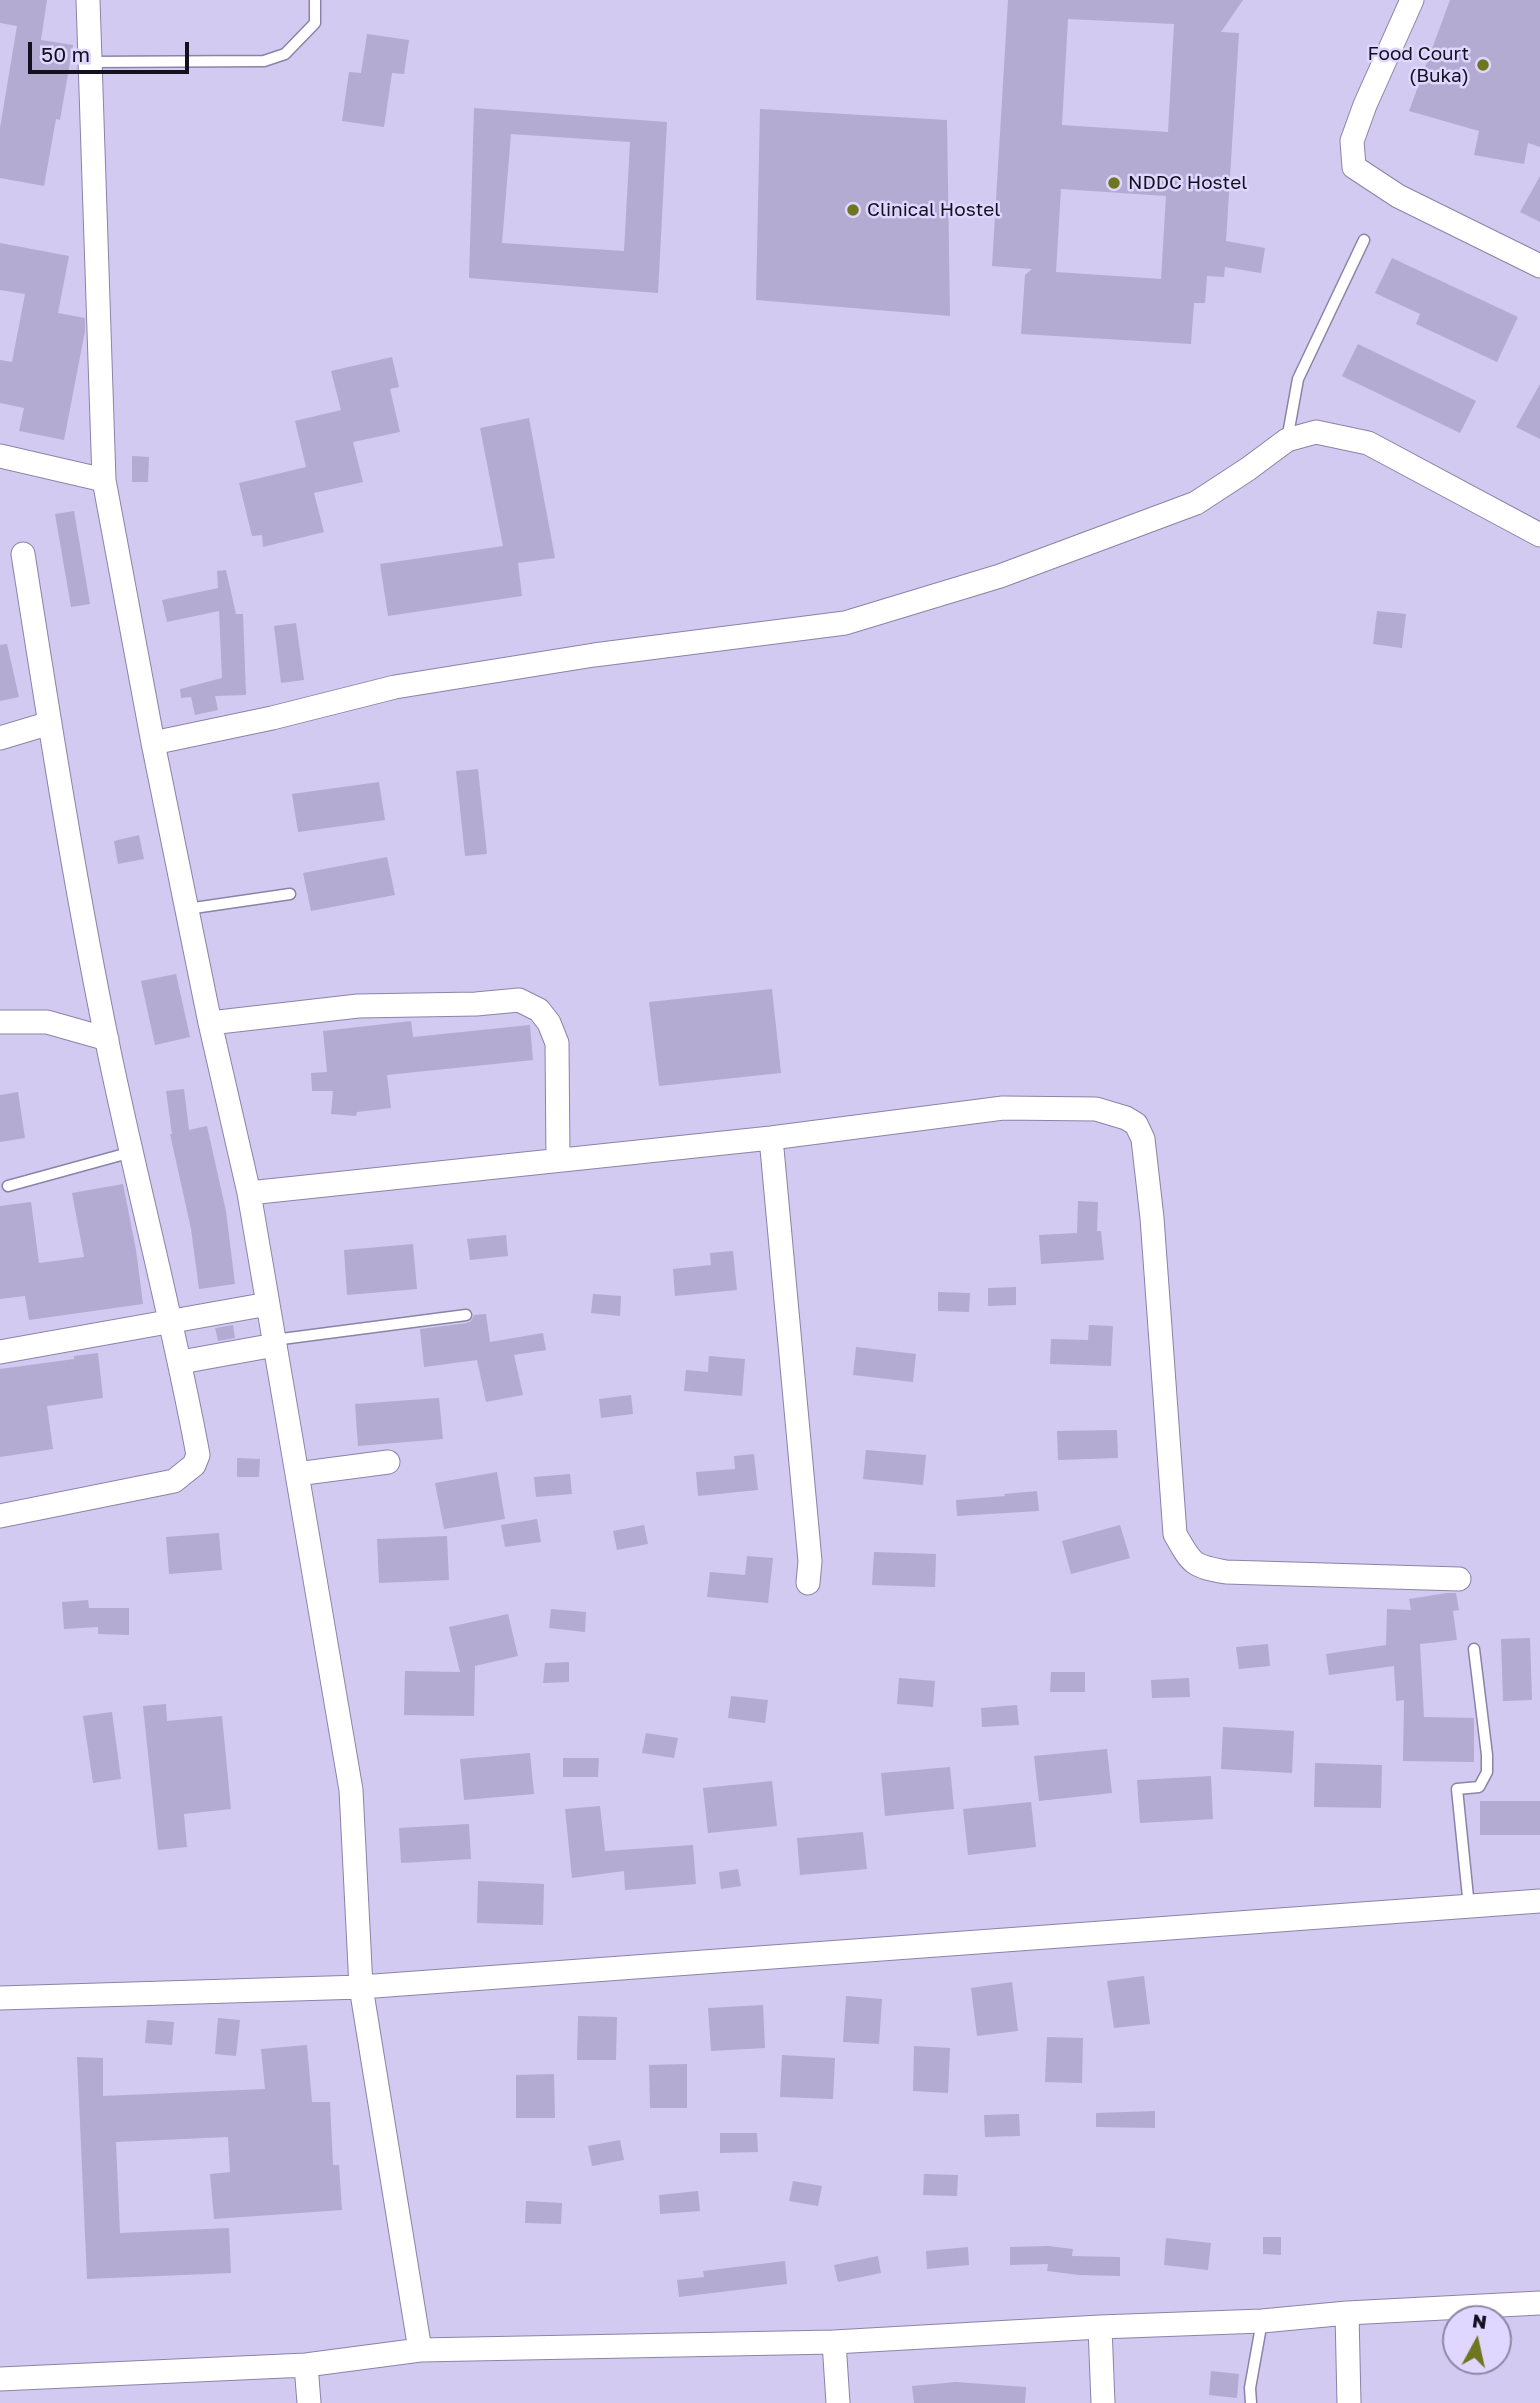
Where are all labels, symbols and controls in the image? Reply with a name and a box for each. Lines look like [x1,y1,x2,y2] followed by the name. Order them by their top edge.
[32,28,192,72] scale bar
[41,41,90,67] text: 50 m
[1367,43,1469,87] place label: Food Court (Buka)
[1475,57,1491,73] marker: Food Court (Buka)
[1128,172,1247,194] place label: NDDC Hostel
[1106,175,1122,191] marker: NDDC Hostel
[867,199,1000,221] place label: Clinical Hostel
[845,202,861,218] marker: Clinical Hostel
[1442,2305,1512,2375] north arrow
[1471,2308,1488,2333] text: N

